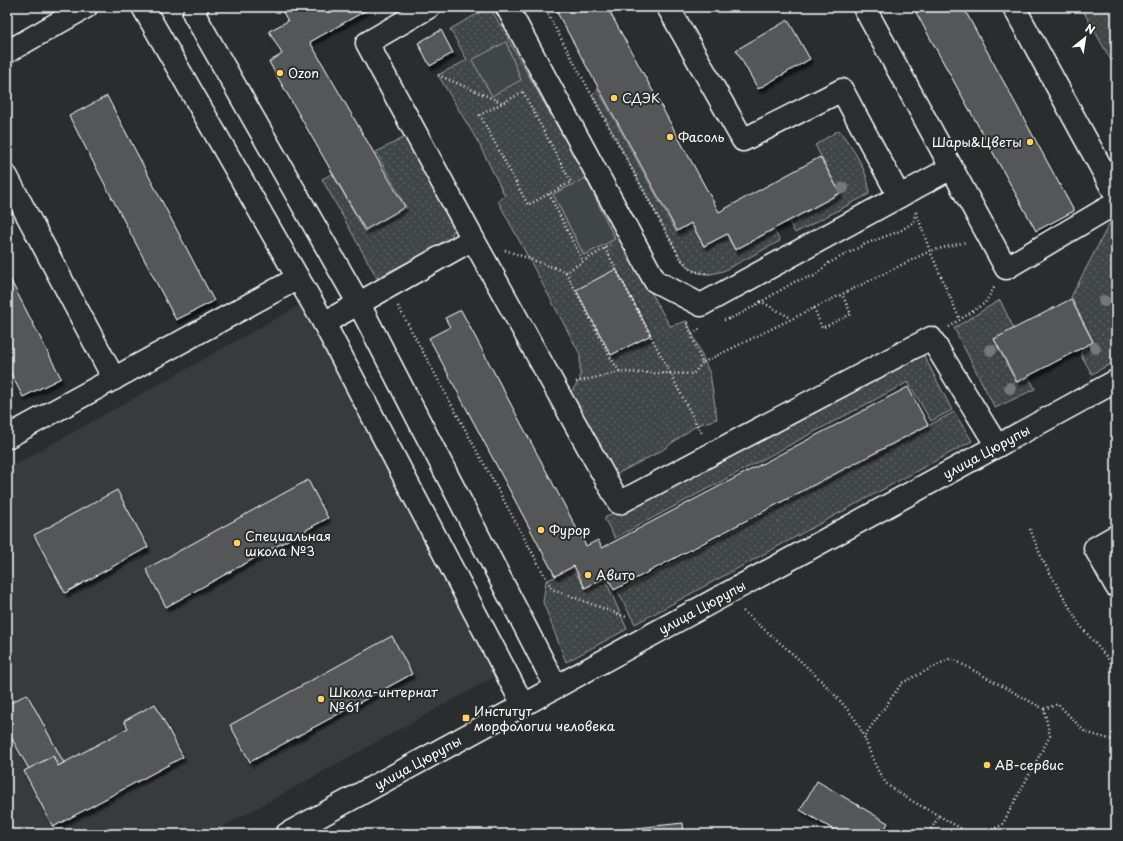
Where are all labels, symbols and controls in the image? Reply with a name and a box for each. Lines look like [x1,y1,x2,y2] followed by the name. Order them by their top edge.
[1065,18,1105,58] north arrow
[1082,19,1099,39] text: N
[288,63,319,82] place label: Ozon
[275,68,285,78] marker: Ozon
[622,88,660,107] place label: СДЭК
[609,93,619,103] marker: СДЭК
[678,127,725,146] place label: Фасоль
[665,132,675,142] marker: Фасоль
[932,132,1022,151] place label: Шары&Цветы
[1025,137,1035,147] marker: Шары&Цветы
[939,420,1033,483] street label: улица Цюрупы
[549,520,590,539] place label: Фурор
[536,525,546,535] marker: Фурор
[245,526,331,560] place label: Специальная школа №3
[232,538,242,548] marker: Специальная школа №3
[596,565,635,584] place label: Авито
[583,570,593,580] marker: Авито
[655,575,749,638] street label: улица Цюрупы
[329,682,438,716] place label: Школа-интернат №61
[316,694,326,704] marker: Школа-интернат №61
[474,701,616,735] place label: Институт морфологии человека
[461,713,471,723] marker: Институт морфологии человека
[370,731,465,794] street label: улица Цюрупы
[995,755,1064,774] place label: АВ-сервис
[982,760,992,770] marker: АВ-сервис

